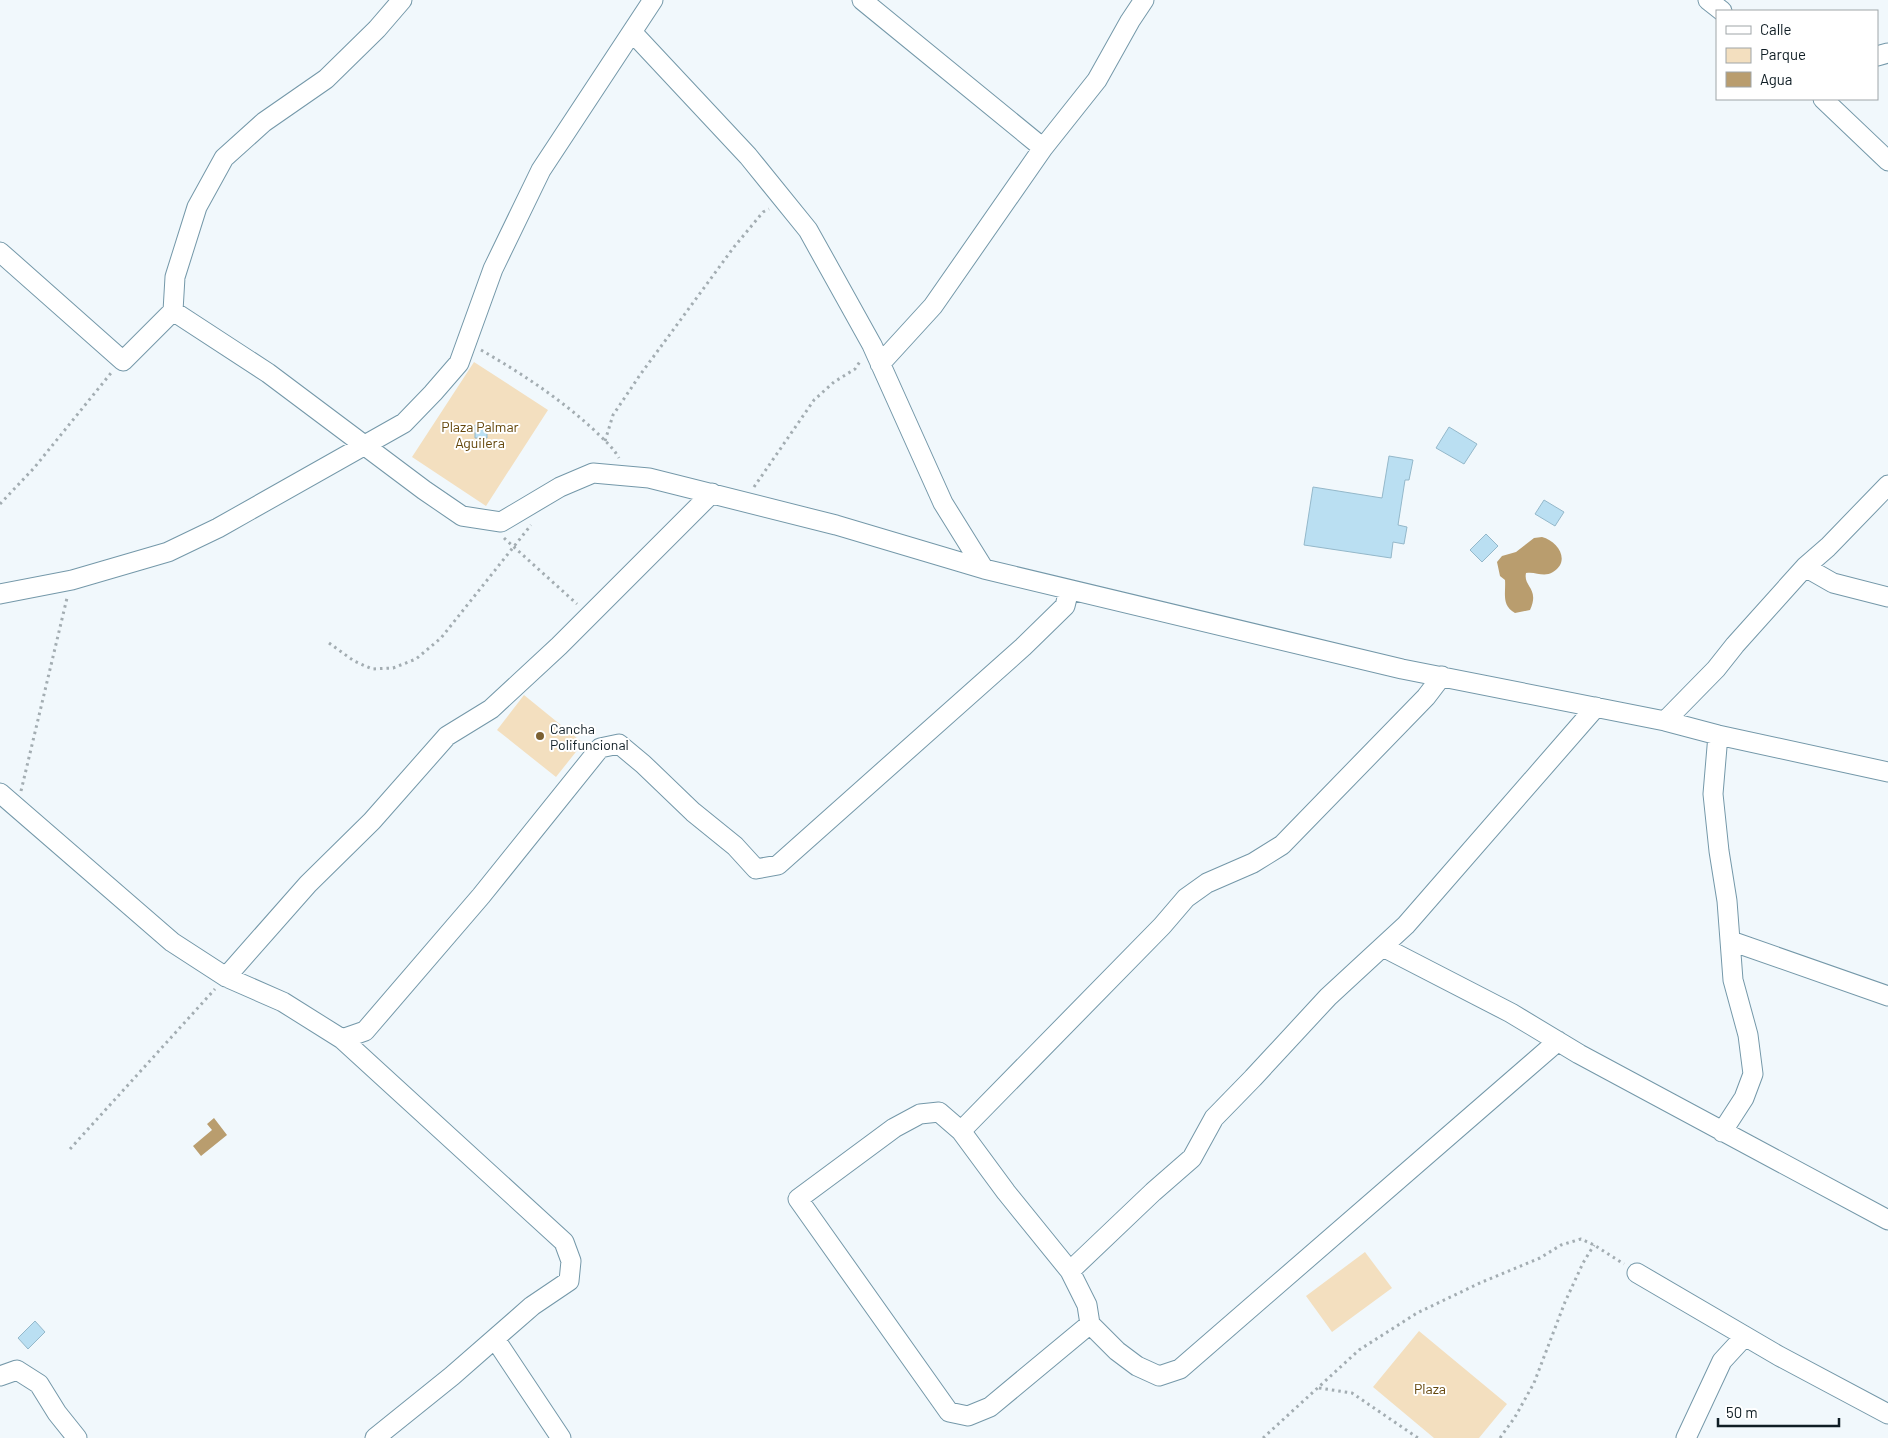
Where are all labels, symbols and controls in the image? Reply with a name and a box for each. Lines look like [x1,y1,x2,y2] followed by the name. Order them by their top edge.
[1716,10,1878,100] legend
[1760,20,1792,38] text: Calle
[1760,45,1806,63] text: Parque
[1760,70,1793,88] text: Agua
[441,418,519,451] park label: Plaza Palmar Aguilera
[550,720,629,753] place label: Cancha Polifuncional
[534,730,546,742] marker: Cancha Polifuncional
[1414,1380,1446,1397] park label: Plaza
[1718,1396,1839,1428] scale bar
[1726,1403,1758,1421] text: 50 m

